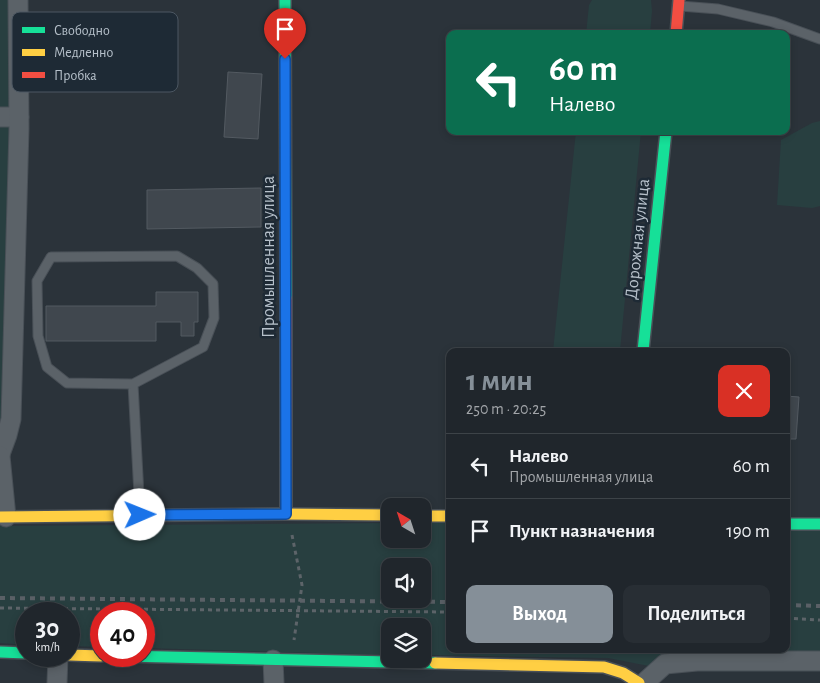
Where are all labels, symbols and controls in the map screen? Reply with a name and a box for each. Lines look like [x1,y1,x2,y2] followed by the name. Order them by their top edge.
[264,8,306,59] pin
[12,12,178,92] legend
[271,15,299,43] icon: arrive
[54,24,110,38] text: Свободно
[54,46,113,60] text: Медленно
[466,50,531,115] icon: left
[549,52,618,87] text: 60 m
[54,69,97,83] text: Пробка
[549,93,615,115] text: Налево
[260,176,278,338] street label: Промышленная улица
[623,178,653,300] street label: Дорожная улица
[718,365,770,417] button: close
[466,366,533,396] text: 1 мин
[466,401,546,417] text: 250 m · 20:25
[509,447,568,466] text: Налево
[466,452,494,480] icon: left
[733,457,770,476] text: 60 m
[509,469,653,485] text: Промышленная улица
[113,488,165,540] position arrow
[381,498,431,548] north arrow
[381,498,431,668] map controls
[466,517,494,545] icon: arrive
[509,522,655,541] text: Пункт назначения
[726,522,770,541] text: 190 m
[381,558,431,608] button: sound
[466,585,613,643] button: Выход
[623,585,770,643] button: Поделиться
[90,602,155,667] speed limit sign: 40
[36,616,59,641] text: 30
[381,618,431,668] button: layers
[35,641,60,653] text: km/h

